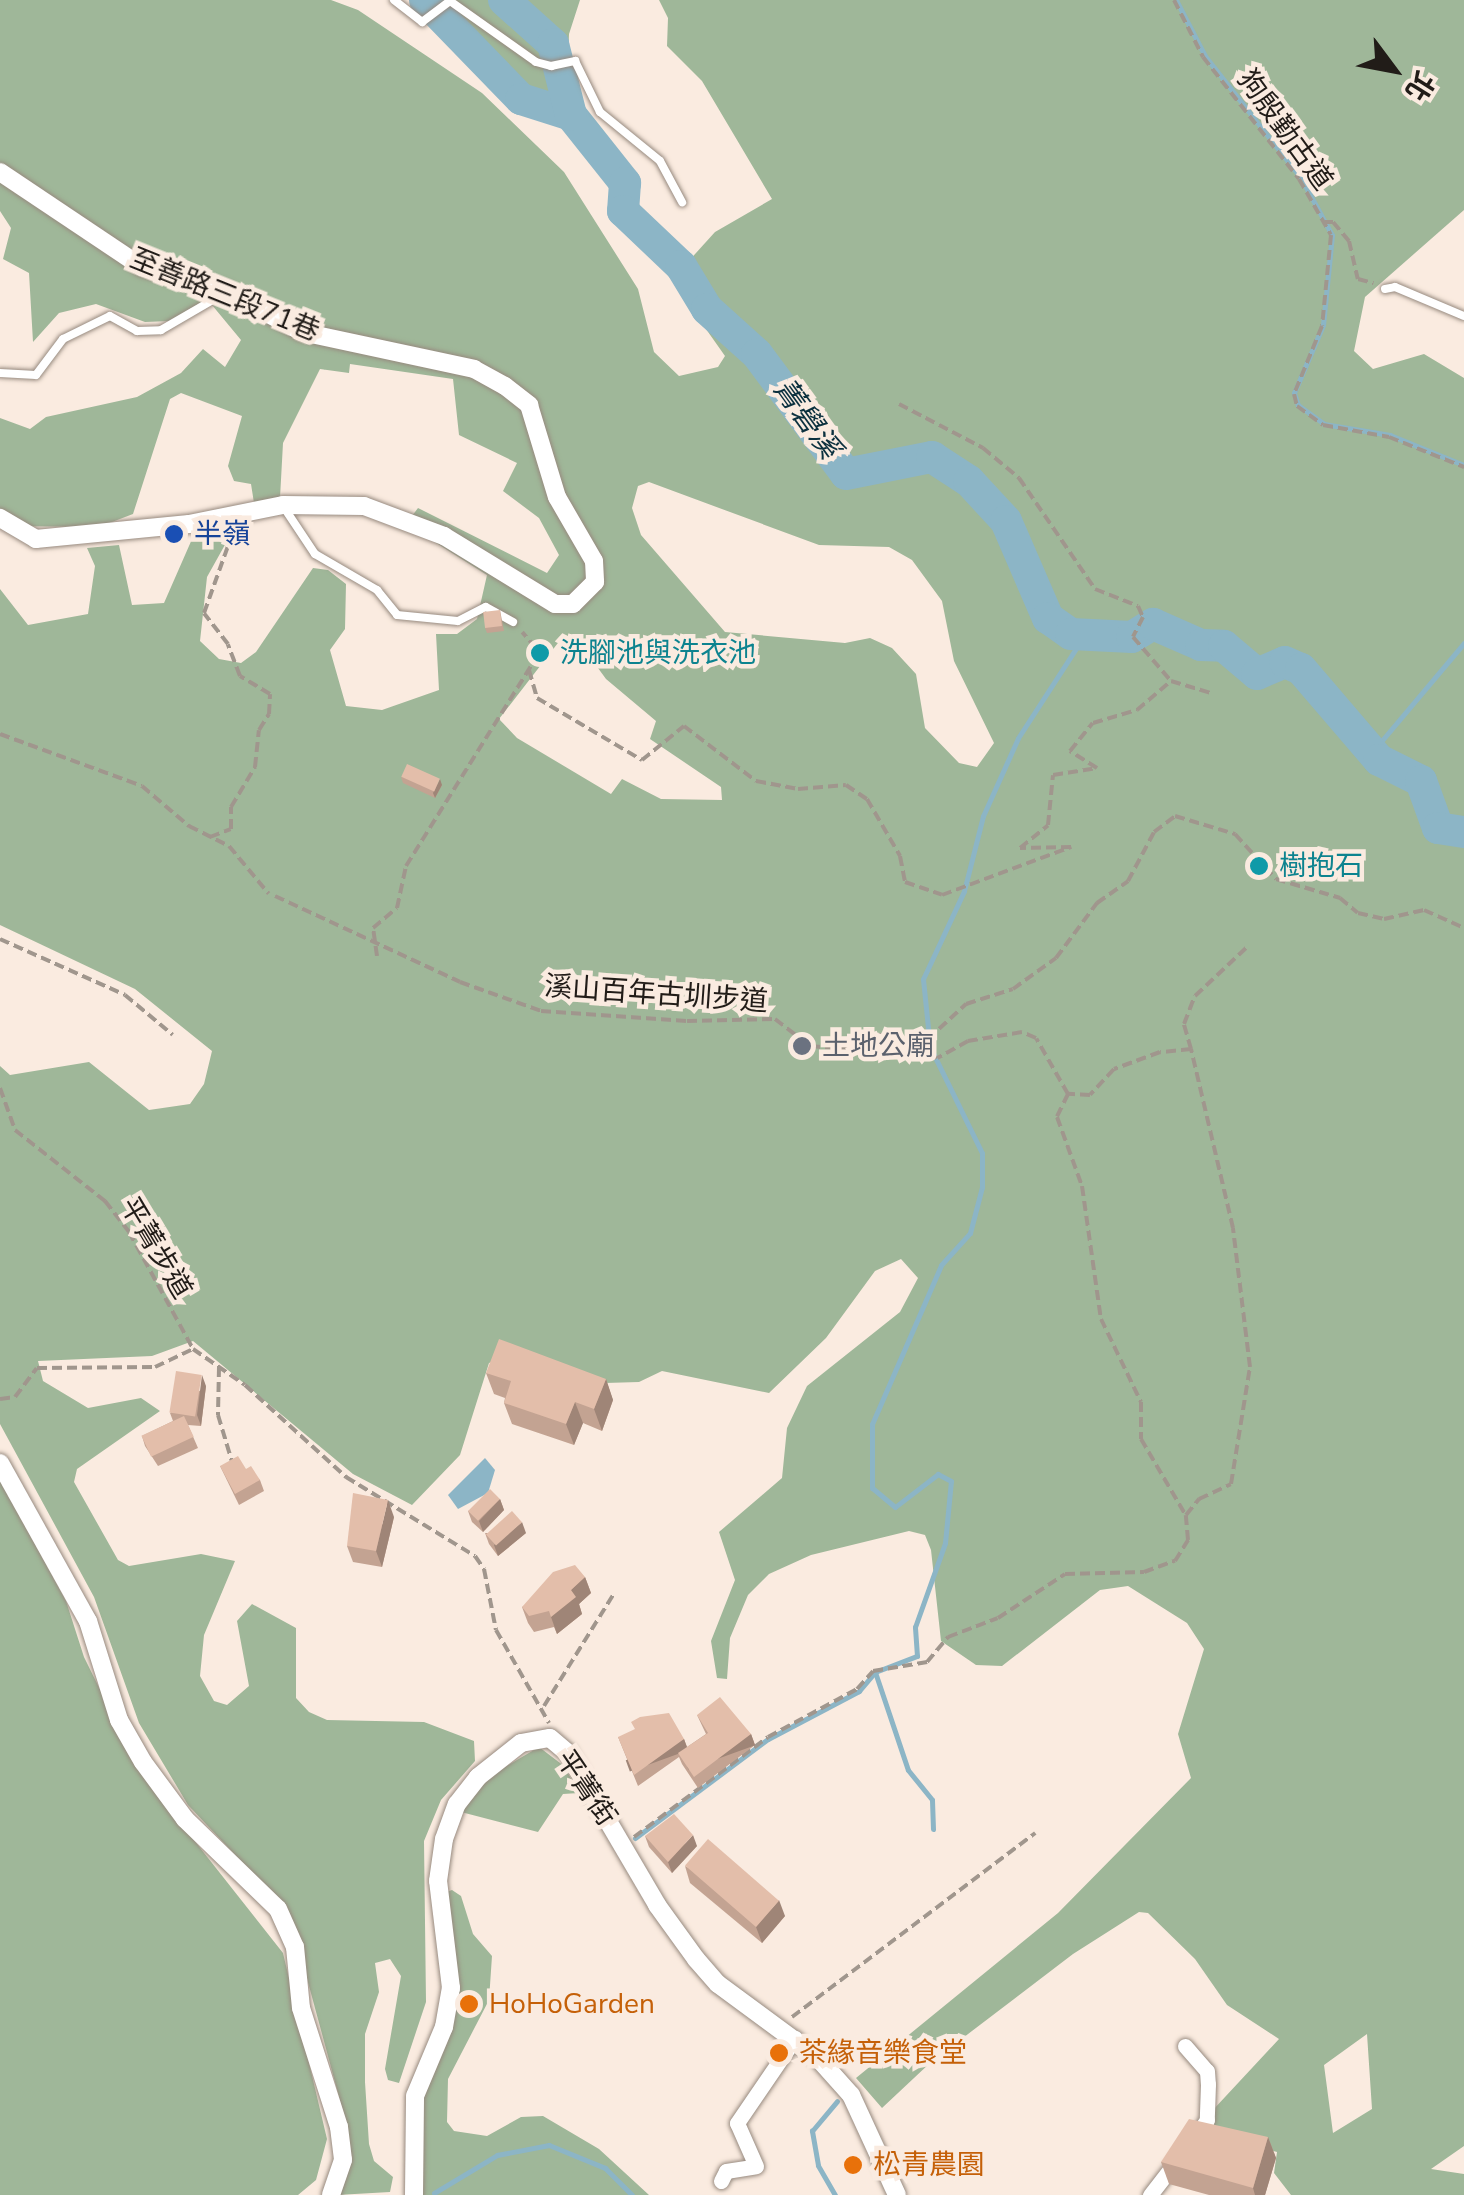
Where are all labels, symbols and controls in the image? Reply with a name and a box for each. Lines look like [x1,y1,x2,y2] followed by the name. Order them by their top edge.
[1344,20,1444,120] north arrow
[1230,63,1340,197] street label: 狗殷勤古道
[1396,64,1443,108] text: 北
[125,242,325,348] street label: 至善路三段71巷
[765,372,847,466] water label: 菁礐溪
[194,517,250,551] place label: 半嶺
[163,523,185,545] marker: 半嶺
[560,636,756,670] place label: 洗腳池與洗衣池
[529,642,551,664] marker: 洗腳池與洗衣池
[1279,849,1363,883] place label: 樹抱石
[1248,855,1270,877] marker: 樹抱石
[543,969,769,1019] street label: 溪山百年古圳步道
[822,1029,934,1063] place label: 土地公廟
[791,1035,813,1057] marker: 土地公廟
[113,1191,199,1305] street label: 平菁步道
[549,1744,623,1832] street label: 平菁街
[489,1987,655,2021] place label: HoHoGarden
[458,1993,480,2015] marker: HoHoGarden
[799,2036,967,2070] place label: 茶緣音樂食堂
[768,2042,790,2064] marker: 茶緣音樂食堂
[873,2148,985,2182] place label: 松青農園
[842,2154,864,2176] marker: 松青農園

